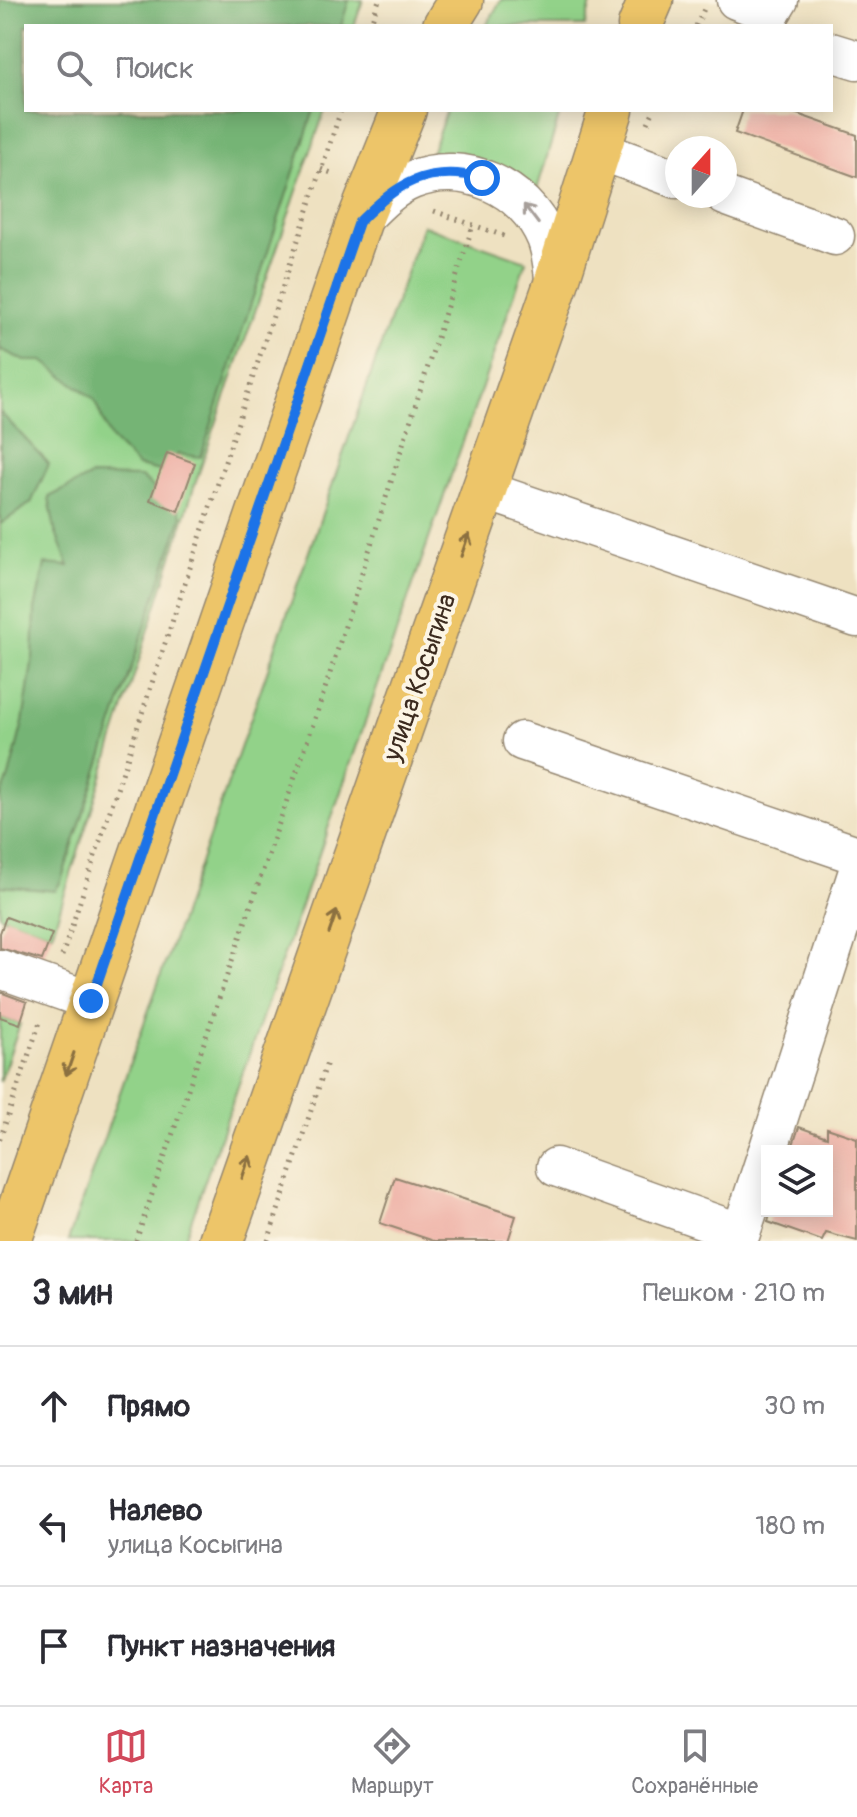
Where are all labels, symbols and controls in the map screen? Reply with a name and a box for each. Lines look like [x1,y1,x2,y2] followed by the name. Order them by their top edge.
[24,24,833,112] search box
[52,46,96,90] icon: search
[116,50,194,87] text: Поиск
[665,136,737,208] north arrow
[464,160,500,196] route start
[523,204,540,225] one-way arrow
[459,533,473,557] one-way arrow
[376,590,464,766] street label: улица Косыгина
[326,910,341,935] one-way arrow
[73,983,109,1019] route end
[61,1051,76,1076] one-way arrow
[761,1145,833,1217] map controls
[761,1145,833,1217] button: layers
[240,1155,255,1180] one-way arrow
[32,1272,113,1315] text: 3 мин
[643,1277,825,1309] text: Пешком · 210 m
[32,1384,76,1428] icon: ahead
[108,1388,190,1425] text: Прямо
[764,1390,825,1422] text: 30 m
[108,1492,202,1529] text: Налево
[32,1504,76,1548] icon: left
[755,1510,825,1542] text: 180 m
[108,1529,283,1561] text: улица Косыгина
[32,1624,76,1668] icon: arrive
[108,1628,335,1665] text: Пункт назначения
[99,1724,153,1800] tab: Карта
[351,1724,434,1800] tab: Маршрут
[631,1724,758,1800] tab: Сохранённые

